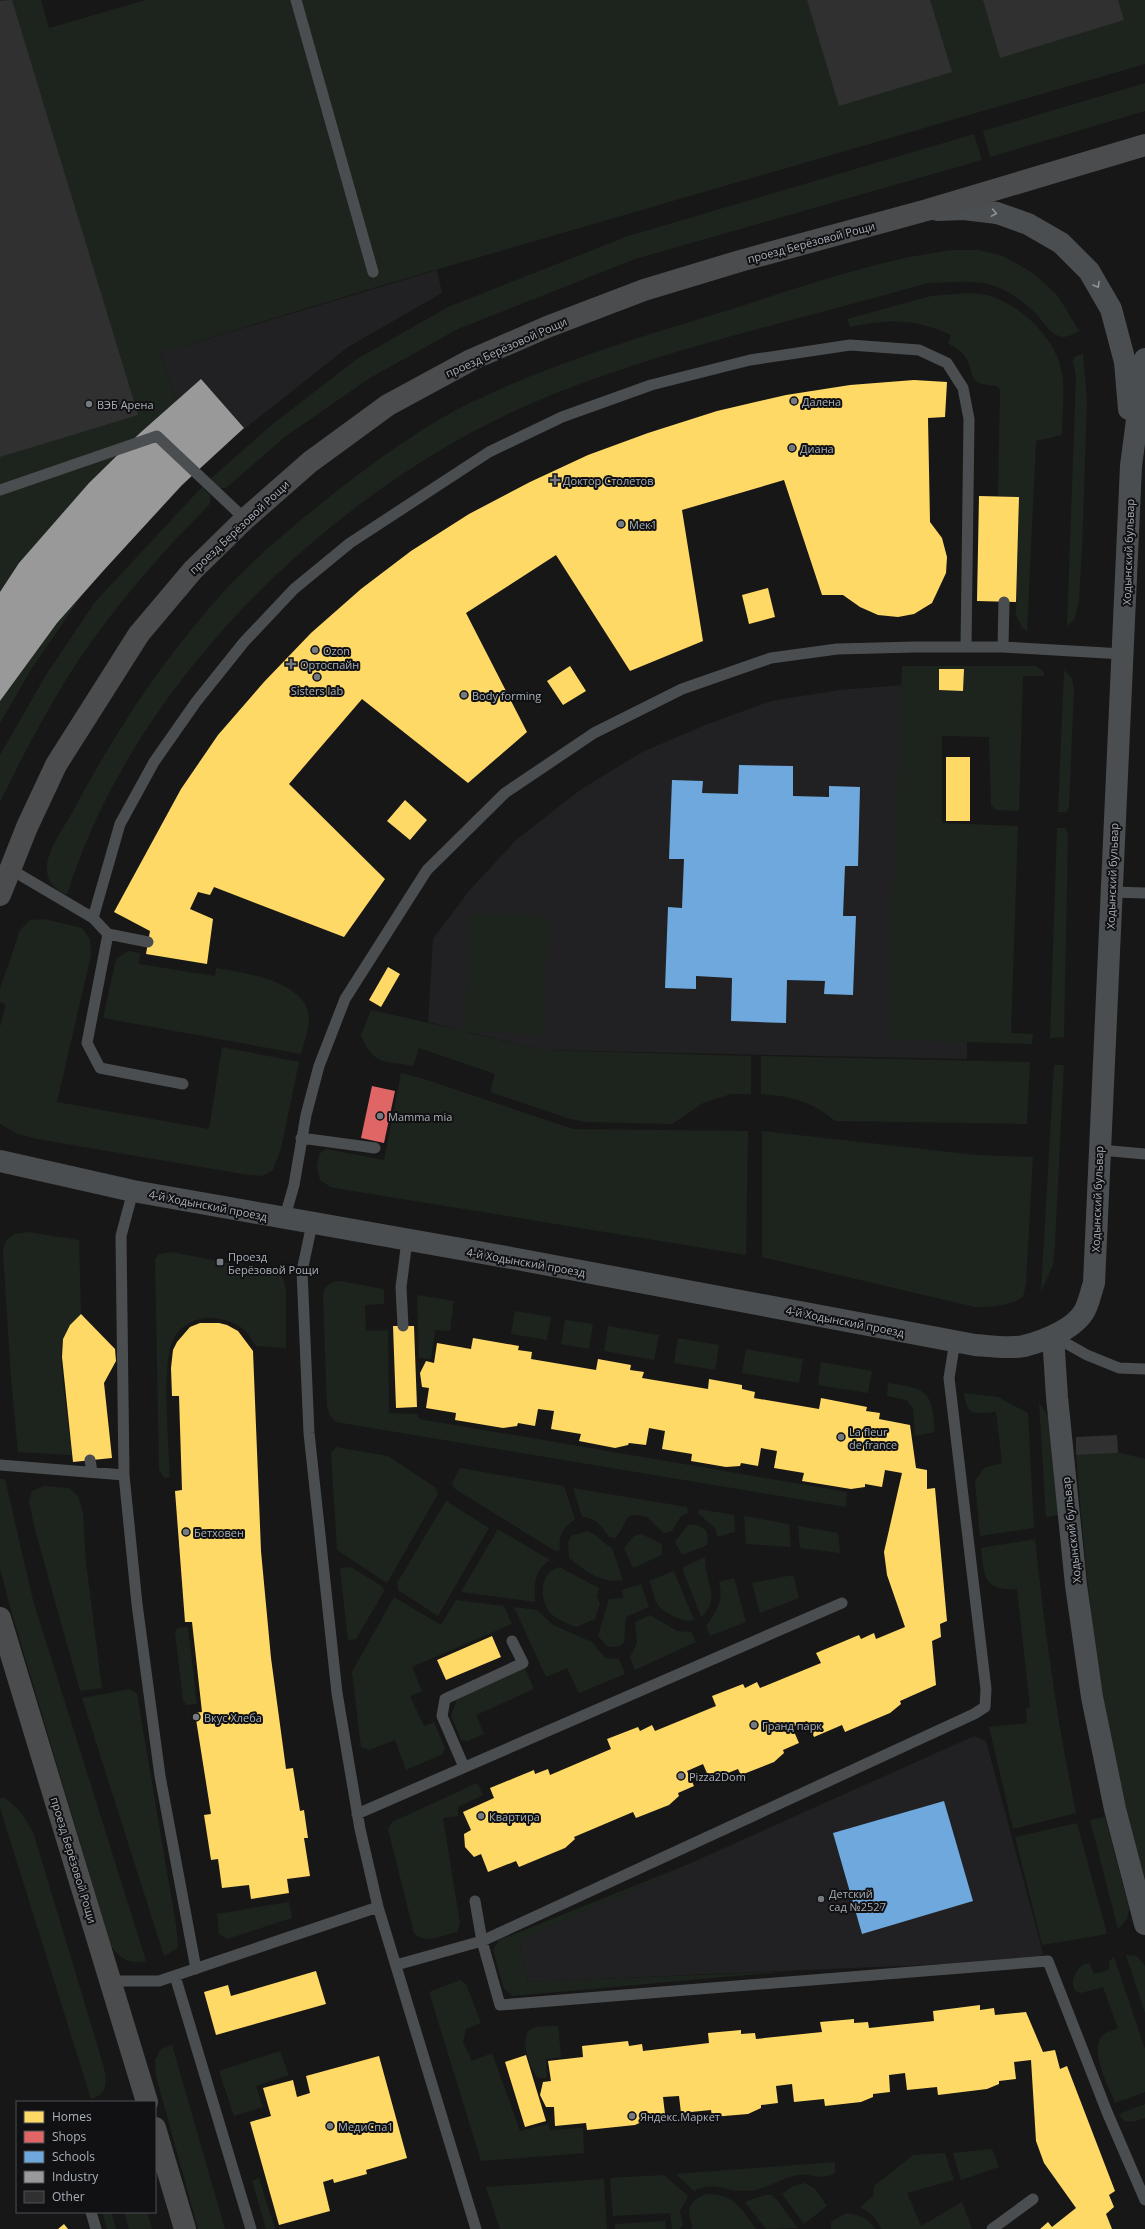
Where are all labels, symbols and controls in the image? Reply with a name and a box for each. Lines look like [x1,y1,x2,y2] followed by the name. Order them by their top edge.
[991,208,997,217] one-way arrow
[746,218,876,266] street label: проезд Берёзовой Рощи
[1093,281,1100,288] one-way arrow
[443,313,569,381] street label: проезд Берёзовой Рощи
[802,394,841,409] place label: Далена
[789,396,799,406] marker: Далена
[97,397,154,412] place label: ВЭБ Арена
[84,399,94,409] marker: ВЭБ Арена
[800,441,834,456] place label: Диана
[787,443,797,453] marker: Диана
[563,473,654,488] place label: Доктор Столетов
[550,475,560,485] marker: Доктор Столетов
[186,477,292,577] street label: проезд Берёзовой Рощи
[1119,498,1137,605] street label: Ходынский бульвар
[629,517,657,532] place label: Мек1
[616,519,626,529] marker: Мек1
[323,643,350,658] place label: Ozon
[310,645,320,655] marker: Ozon
[300,657,359,672] place label: Ортоспайн
[285,658,297,670] marker: Ортоспайн
[312,672,322,682] marker: Sisters lab
[291,683,343,698] place label: Sisters lab
[472,688,541,703] place label: Body forming
[459,690,469,700] marker: Body forming
[1103,822,1121,929] street label: Ходынский бульвар
[388,1109,452,1124] place label: Mamma mia
[375,1111,385,1121] marker: Mamma mia
[1088,1145,1106,1252] street label: Ходынский бульвар
[148,1186,269,1224] street label: 4-й Ходынский проезд
[466,1244,587,1280] street label: 4-й Ходынский проезд
[228,1249,319,1277] place label: Проезд Берёзовой Рощи
[215,1257,225,1267] marker: Проезд Берёзовой Рощи
[785,1302,906,1340] street label: 4-й Ходынский проезд
[849,1424,897,1452] place label: La fleur de france
[836,1432,846,1442] marker: La fleur de france
[1058,1476,1084,1584] street label: Ходынский бульвар
[194,1525,244,1540] place label: Бетховен
[181,1527,191,1537] marker: Бетховен
[204,1710,262,1725] place label: Вкус Хлеба
[191,1712,201,1722] marker: Вкус Хлеба
[762,1718,822,1733] place label: Гранд парк
[749,1720,759,1730] marker: Гранд парк
[689,1769,746,1784] place label: Pizza2Dom
[676,1771,686,1781] marker: Pizza2Dom
[48,1795,100,1925] street label: проезд Берёзовой Рощи
[489,1809,540,1824] place label: Квартира
[476,1811,486,1821] marker: Квартира
[829,1886,886,1914] place label: Детский сад №2527
[816,1894,826,1904] marker: Детский сад №2527
[16,2101,156,2213] legend
[52,2108,92,2125] text: Homes
[640,2109,720,2124] place label: Яндекс.Маркет
[627,2111,637,2121] marker: Яндекс.Маркет
[338,2119,394,2134] place label: МедиСпа1
[325,2121,335,2131] marker: МедиСпа1
[52,2128,87,2145] text: Shops
[52,2148,95,2165] text: Schools
[52,2168,99,2185] text: Industry
[52,2188,85,2205] text: Other

